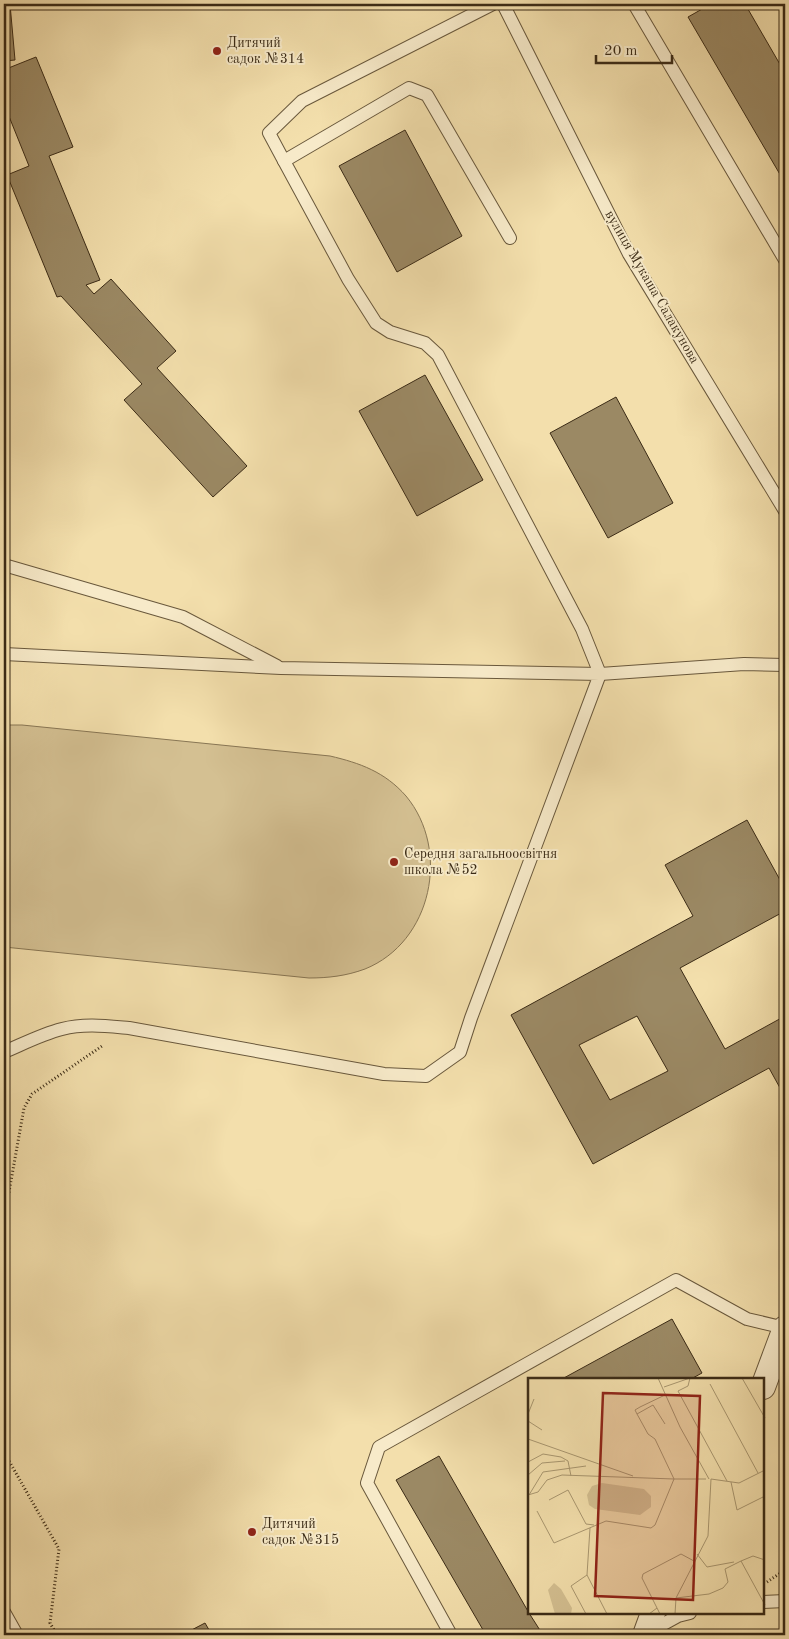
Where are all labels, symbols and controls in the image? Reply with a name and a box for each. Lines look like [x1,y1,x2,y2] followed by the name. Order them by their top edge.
[596,32,673,64] scale bar
[227,36,304,66] place label: Дитячий садок №314
[604,44,638,59] text: 20 m
[211,45,223,57] marker: Дитячий садок №314
[602,208,702,366] street label: вулиця Мукаша Салакунова
[404,847,557,877] place label: Середня загальноосвітня школа №52
[388,856,400,868] marker: Середня загальноосвітня школа №52
[528,1378,764,1614] inset map
[262,1517,339,1547] place label: Дитячий садок №315
[246,1526,258,1538] marker: Дитячий садок №315

